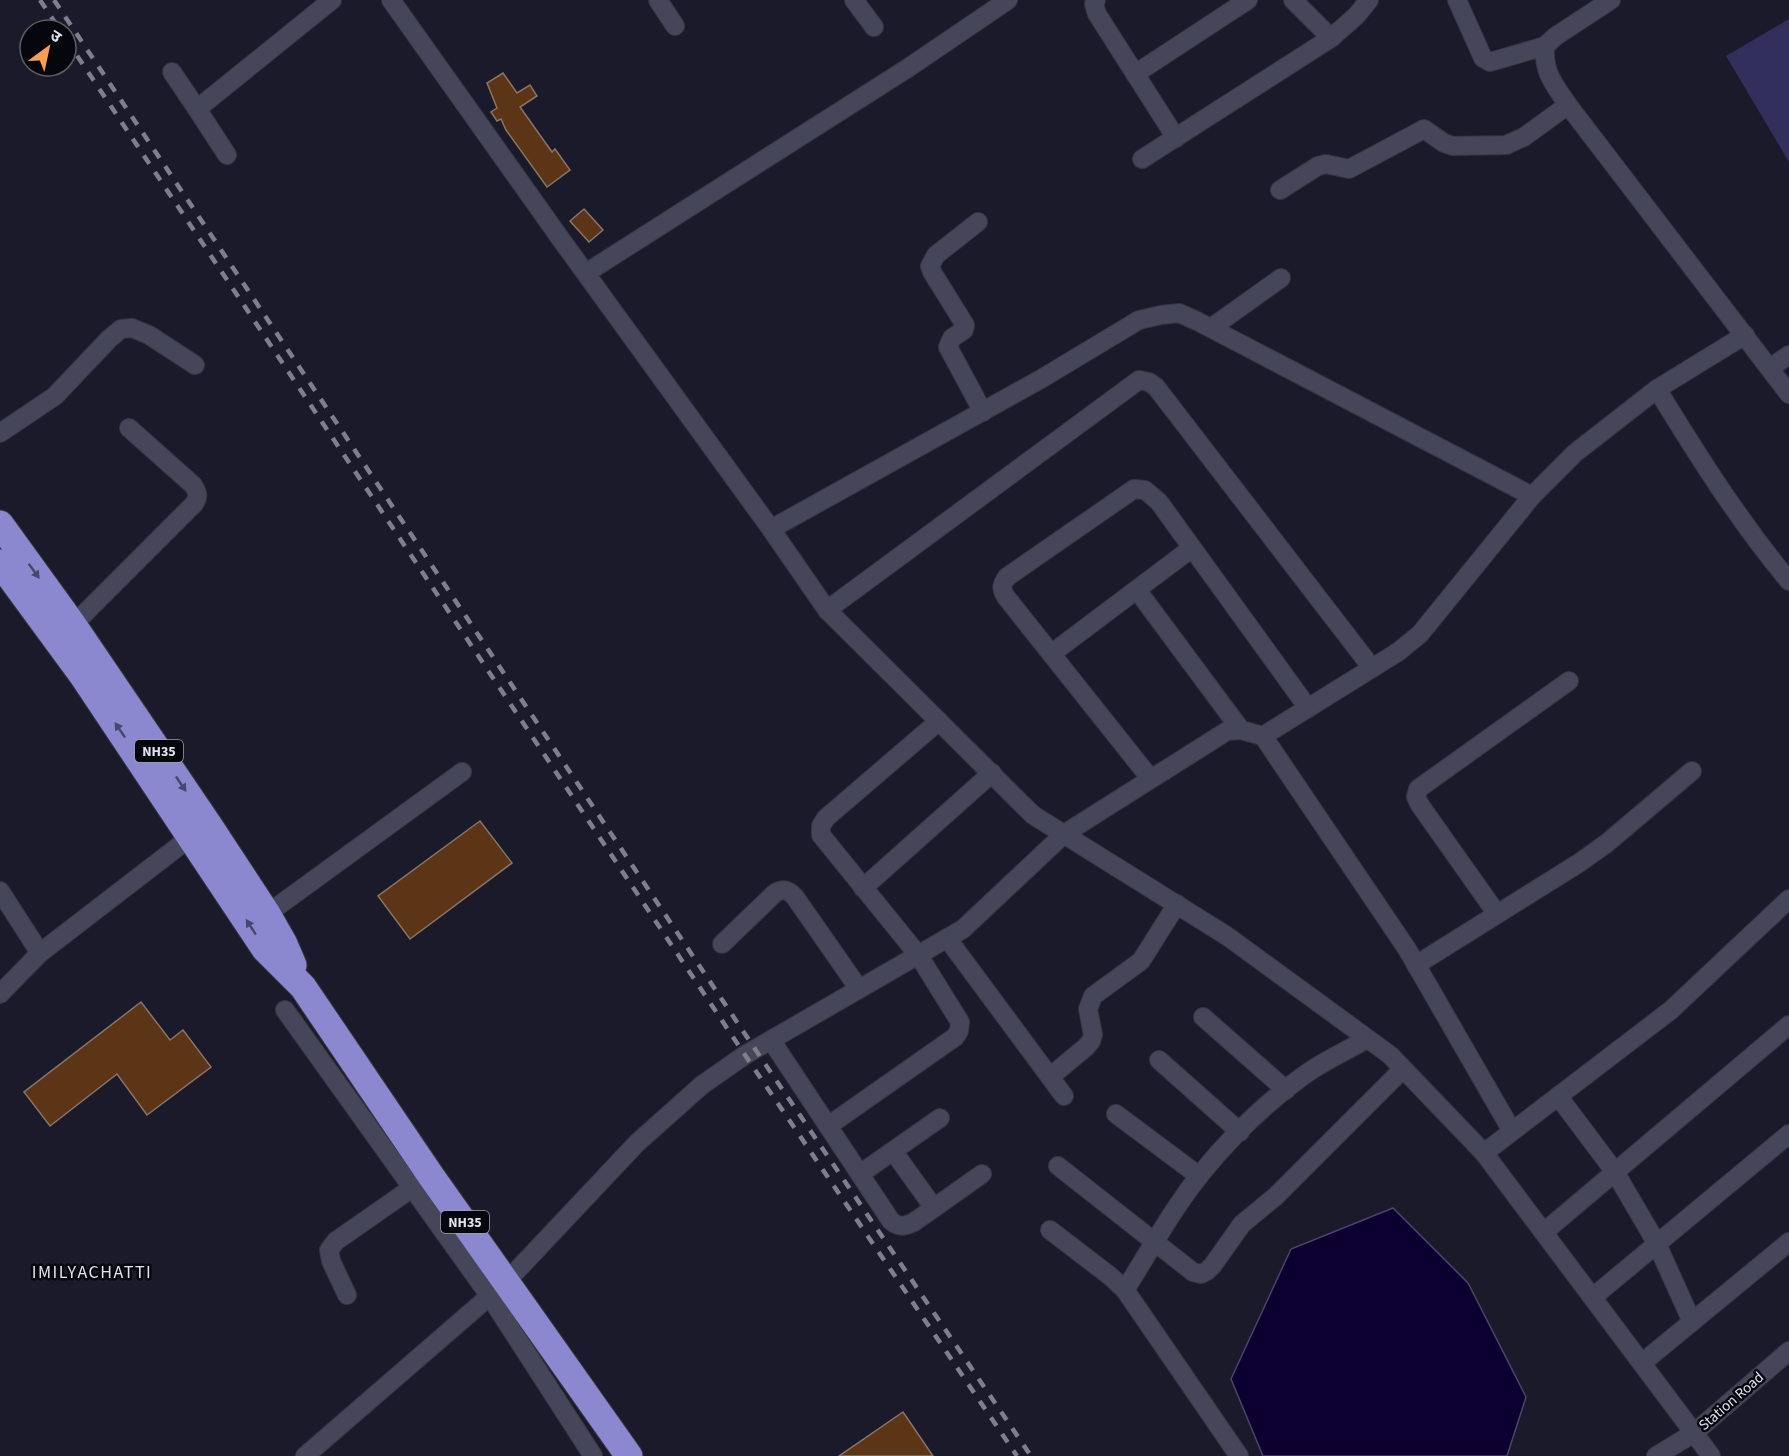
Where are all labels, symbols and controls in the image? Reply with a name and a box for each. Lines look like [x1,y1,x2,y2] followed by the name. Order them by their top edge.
[18,18,78,78] north arrow
[46,24,66,48] text: उ
[28,563,40,579] one-way arrow
[114,723,126,739] one-way arrow
[135,740,183,762] road number: NH35
[175,775,187,791] one-way arrow
[246,919,257,936] one-way arrow
[441,1211,489,1233] road number: NH35
[32,1260,152,1285] district label: IMILYACHATTI
[1694,1367,1768,1436] street label: Station Road

